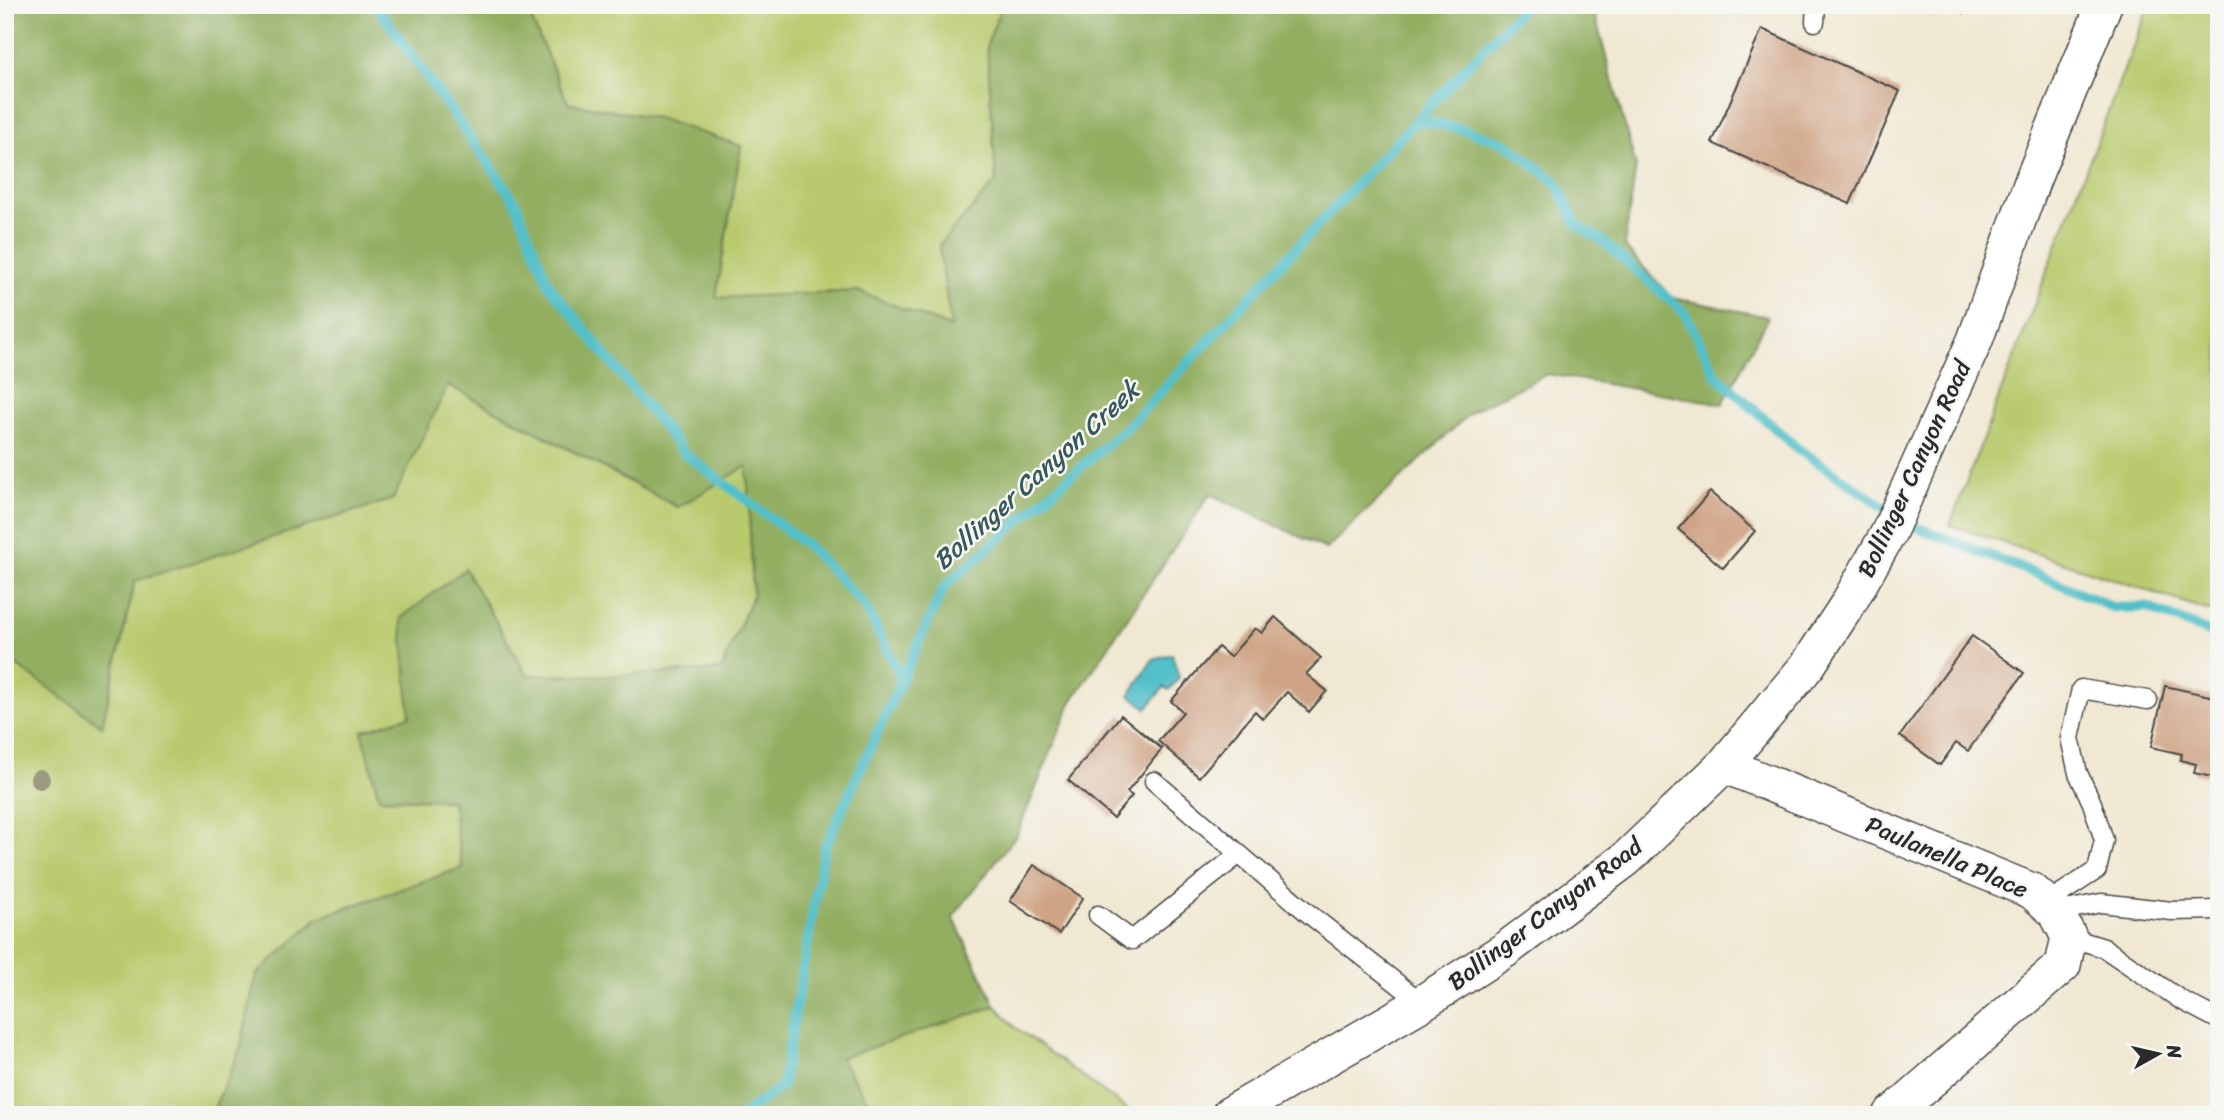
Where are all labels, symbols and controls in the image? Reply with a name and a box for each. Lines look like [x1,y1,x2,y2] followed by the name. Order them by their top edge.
[1845,352,1983,585] street label: Bollinger Canyon Road
[922,367,1153,581] water label: Bollinger Canyon Creek
[1859,804,2035,910] street label: Paulanella Place
[1438,826,1653,1002] street label: Bollinger Canyon Road
[2122,1018,2192,1088] north arrow
[2157,1042,2192,1061] text: N

